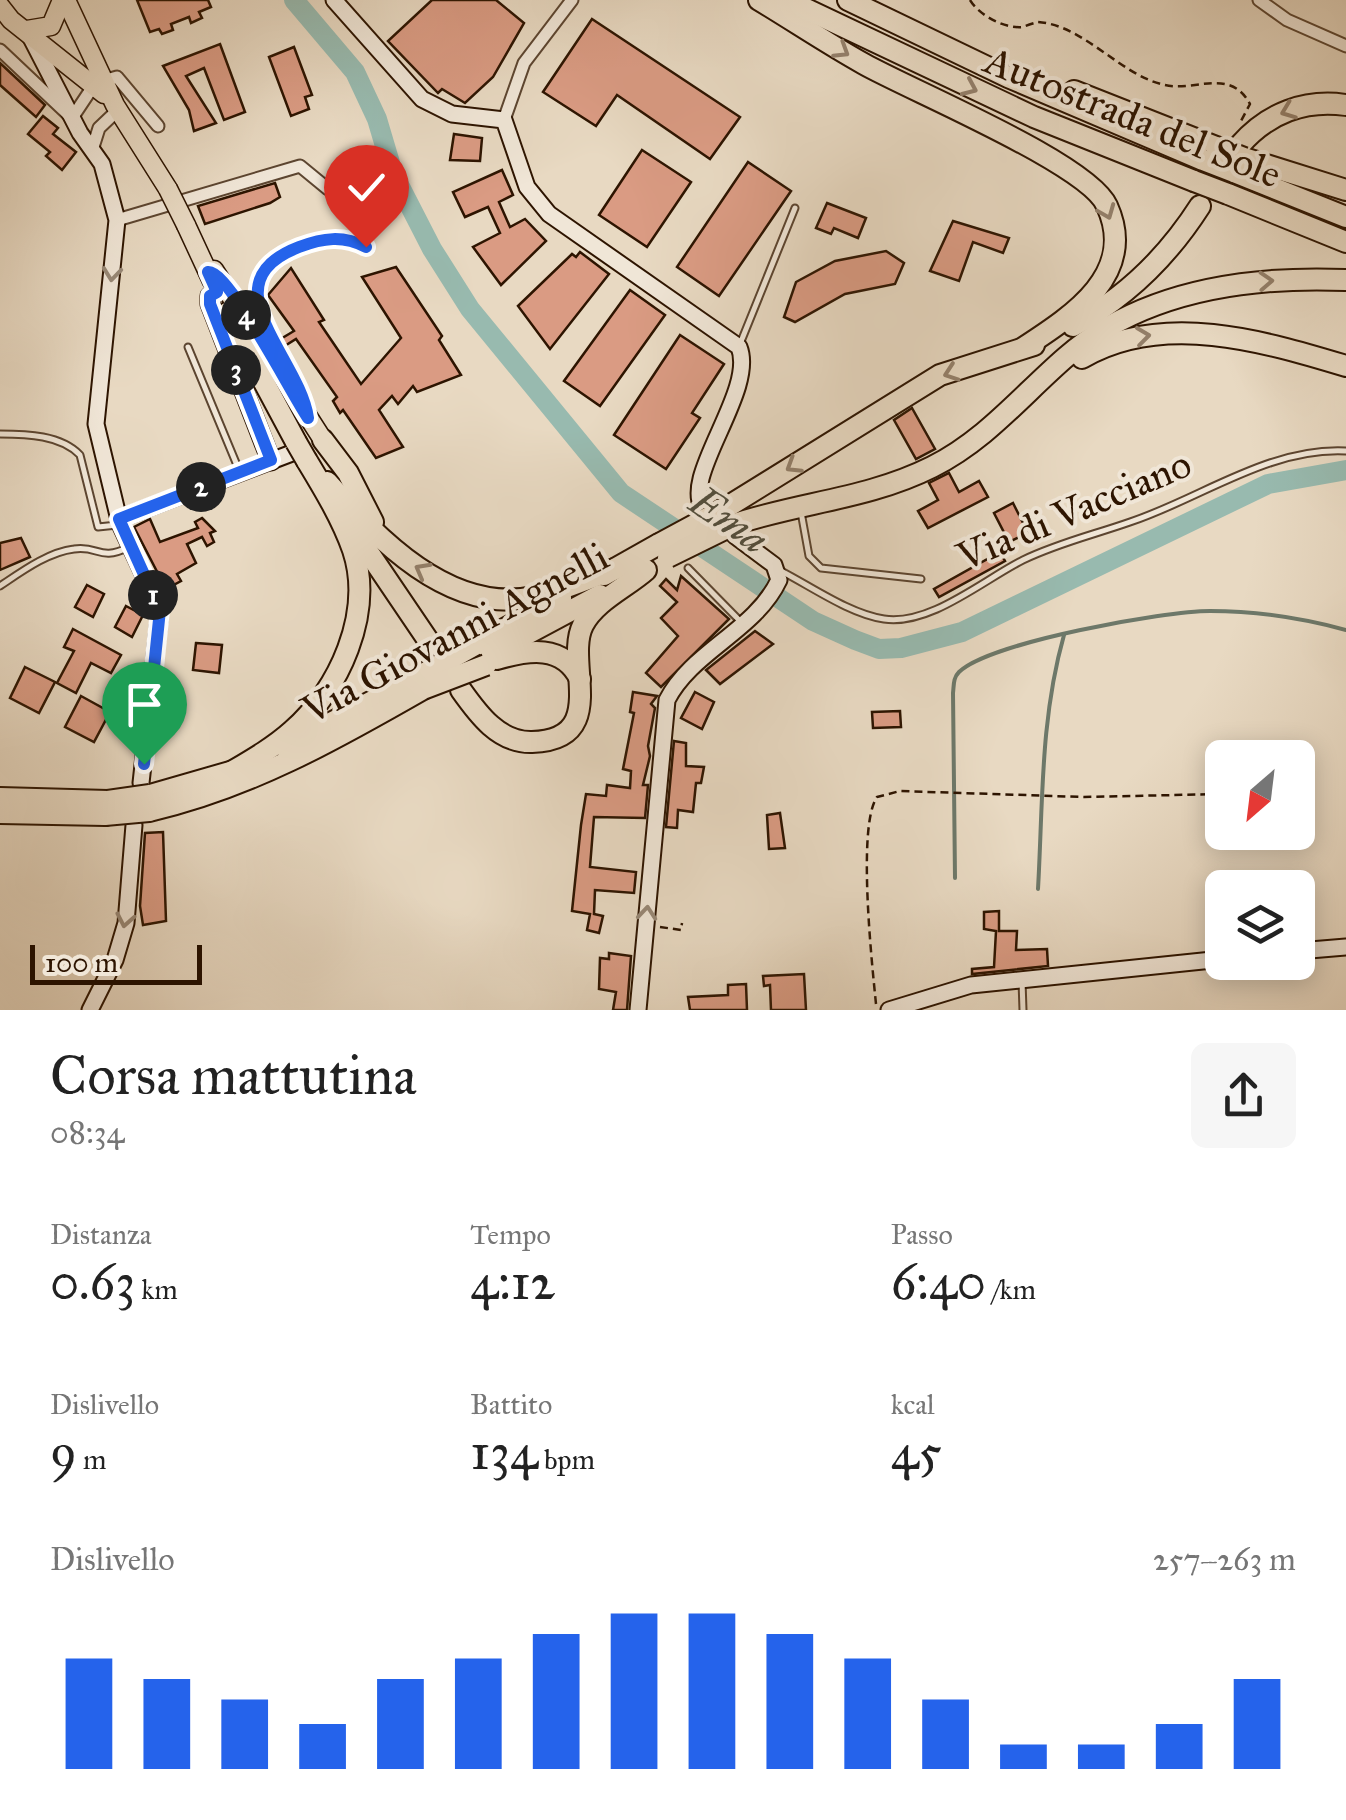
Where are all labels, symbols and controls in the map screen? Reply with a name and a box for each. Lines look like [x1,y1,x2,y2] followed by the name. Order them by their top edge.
[976,34,1288,199] street label: Autostrada del Sole
[831,39,849,58] one-way arrow
[960,75,978,95] one-way arrow
[1280,99,1298,119] one-way arrow
[324,145,409,248] pin
[339,160,394,215] icon: check
[1094,203,1115,220] one-way arrow
[102,267,123,283] one-way arrow
[1258,271,1274,292] one-way arrow
[221,290,271,340] pin: 4
[238,297,254,332] text: 4
[1135,327,1151,348] one-way arrow
[211,345,261,395] pin: 3
[230,352,242,387] text: 3
[943,362,960,382] one-way arrow
[949,439,1198,582] street label: Via di Vacciano
[786,453,804,472] one-way arrow
[176,462,226,512] pin: 2
[194,469,208,504] text: 2
[679,474,778,565] water label: Ema
[293,532,617,735] street label: Via Giovanni Agnelli
[415,562,433,582] one-way arrow
[128,570,178,620] pin: 1
[147,577,159,612] text: 1
[102,662,187,765] pin
[117,677,172,732] icon: arrive
[1205,740,1315,850] north arrow
[1205,740,1315,980] map controls
[1205,870,1315,980] button: layers
[635,904,657,920] one-way arrow
[116,912,137,929] one-way arrow
[30,940,202,984] scale bar
[45,945,118,980] text: 100 m
[50,1042,416,1109] text: Corsa mattutina
[1191,1043,1296,1148] button: share
[50,1113,124,1152] text: 08:34
[50,1217,152,1252] text: Distanza
[470,1217,551,1252] text: Tempo
[891,1217,953,1252] text: Passo
[50,1252,135,1313] text: 0.63
[470,1252,555,1313] text: 4:12
[891,1252,986,1313] text: 6:40
[135,1272,178,1307] text: km
[986,1272,1036,1307] text: /km
[50,1387,159,1422] text: Dislivello
[470,1387,552,1422] text: Battito
[891,1387,935,1422] text: kcal
[50,1422,77,1483] text: 9
[470,1422,538,1483] text: 134
[891,1422,942,1483] text: 45
[77,1442,106,1477] text: m
[538,1442,595,1477] text: bpm
[50,1540,175,1579] text: Dislivello
[1153,1540,1296,1579] text: 257–263 m

